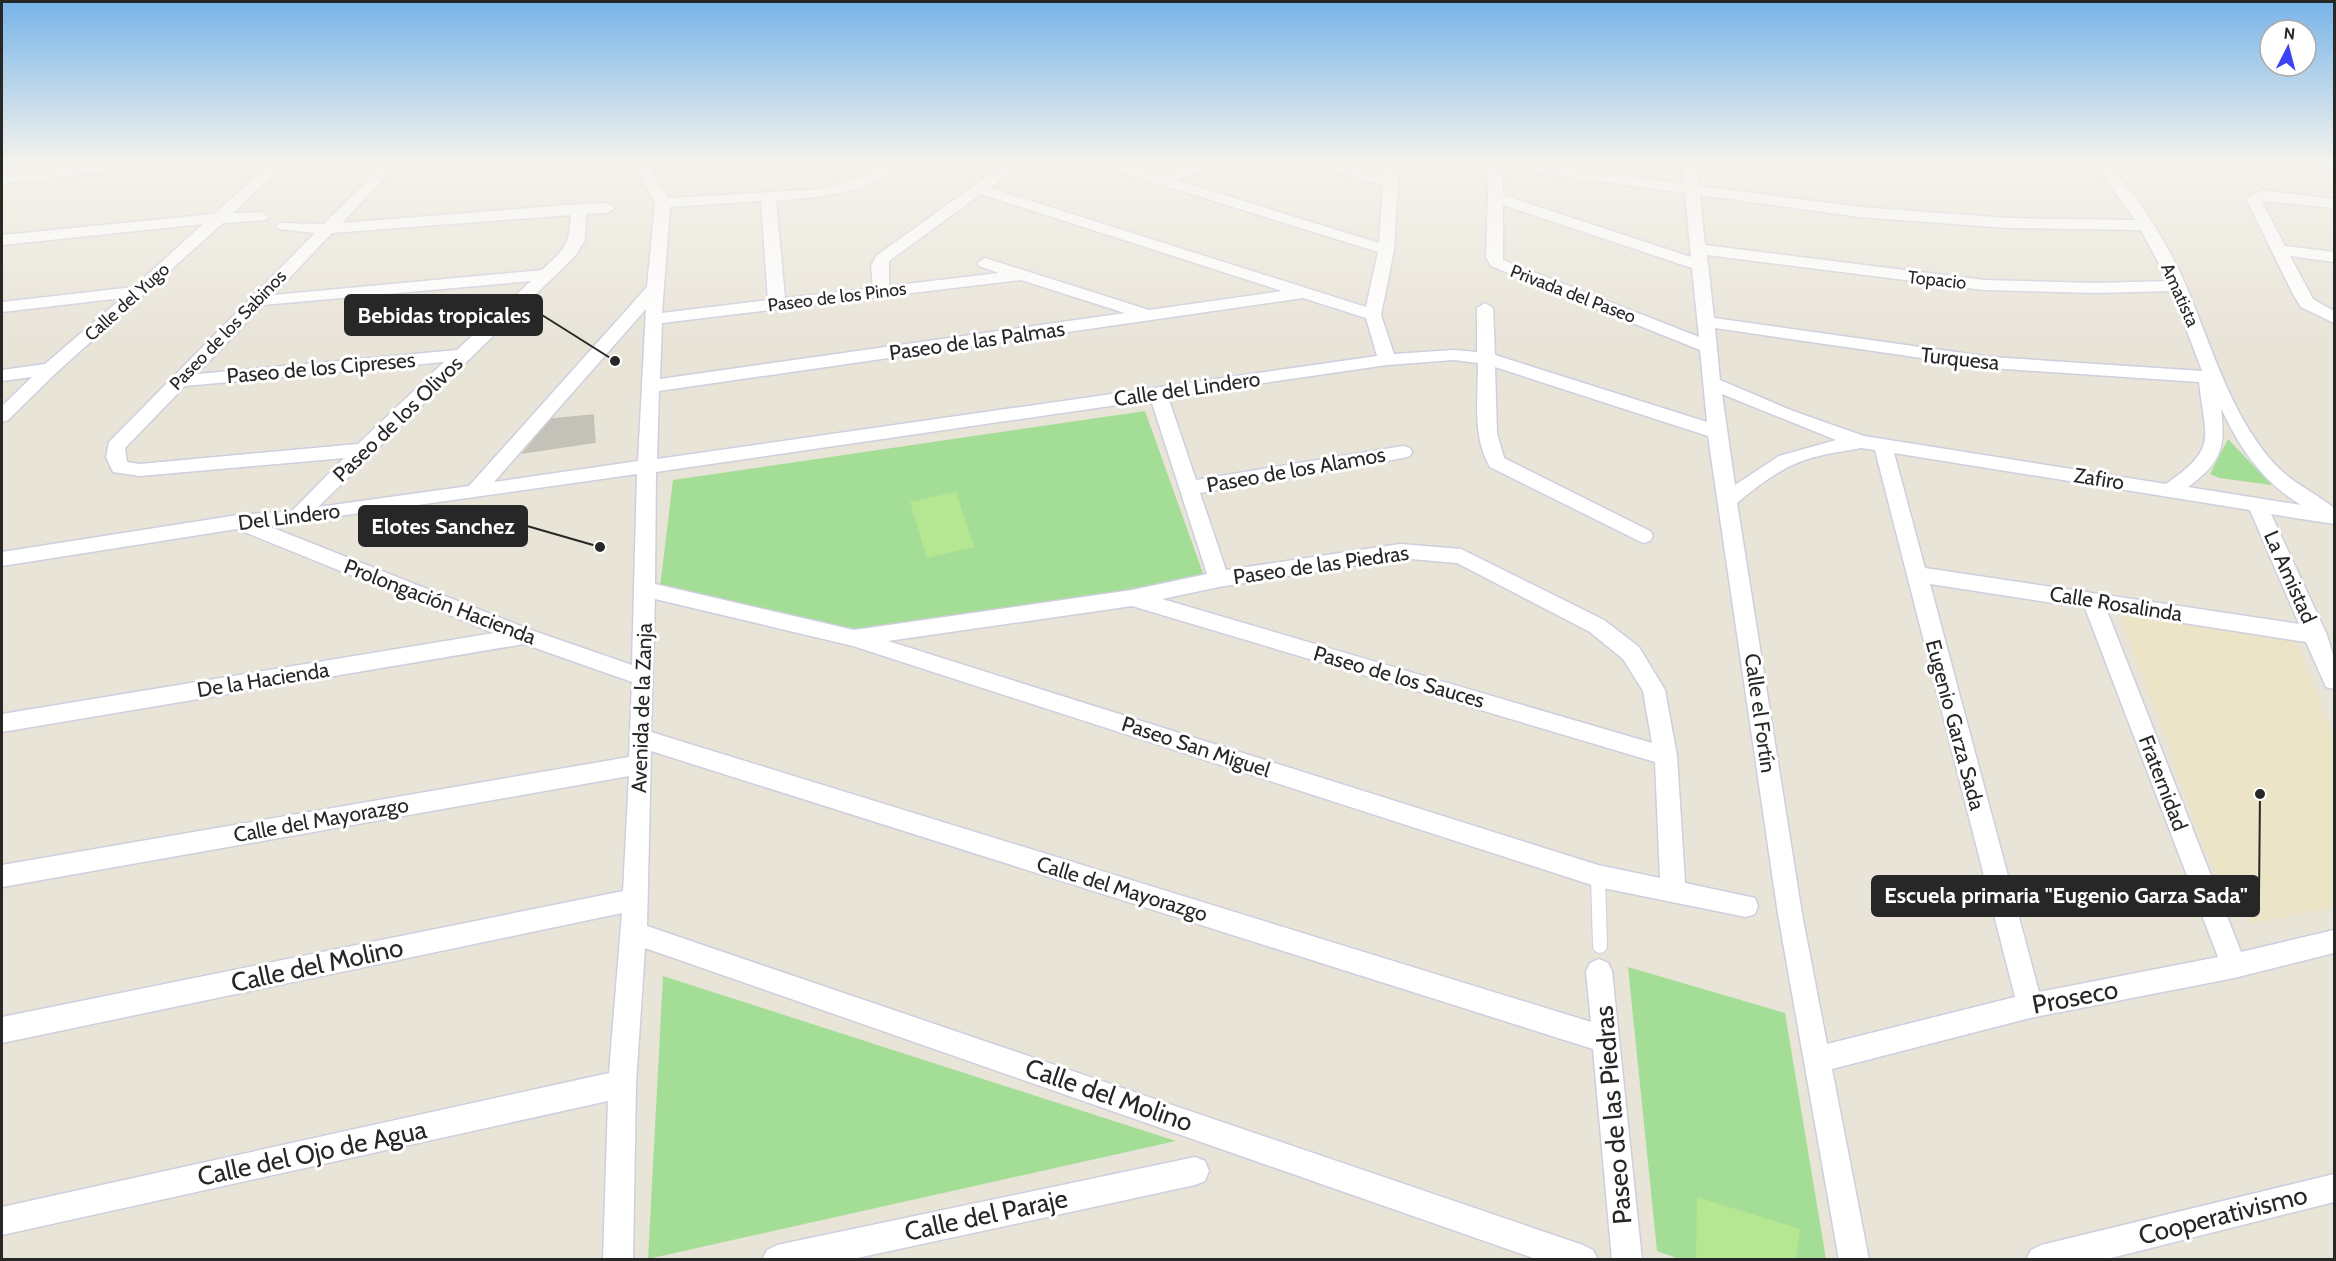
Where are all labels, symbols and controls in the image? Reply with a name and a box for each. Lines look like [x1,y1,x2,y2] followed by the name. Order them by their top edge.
[2258,18,2318,78] north arrow
[2283,24,2296,44] text: N
[80,258,174,346] street label: Calle del Yugo
[1507,260,1639,328] street label: Privada del Paseo
[2156,260,2204,331] street label: Amatista
[165,265,291,395] street label: Paseo de los Sabinos
[1907,266,1967,294] street label: Topacio
[766,278,908,316] street label: Paseo de los Pinos
[345,295,542,335] callout: Bebidas tropicales
[357,302,531,329] text: Bebidas tropicales
[888,316,1067,365] street label: Paseo de las Palmas
[1919,342,2001,375] street label: Turquesa
[225,347,417,388] street label: Paseo de los Cipreses
[328,350,468,487] street label: Paseo de los Olivos
[1112,366,1262,411] street label: Calle del Lindero
[1205,441,1387,498] street label: Paseo de los Alamos
[2072,462,2126,495] street label: Zafiro
[236,498,341,535] street label: Del Lindero
[359,506,527,546] callout: Elotes Sanchez
[371,513,515,540] text: Elotes Sanchez
[2259,527,2322,627] street label: La Amistad
[1231,540,1411,589] street label: Paseo de las Piedras
[341,553,540,650] street label: Prolongación Hacienda
[2048,581,2184,626] street label: Calle Rosalinda
[626,622,658,794] street label: Avenida de la Zanja
[1921,637,1990,813] street label: Eugenio Garza Sada
[1311,640,1488,713] street label: Paseo de los Sauces
[1740,652,1781,774] street label: Calle el Fortín
[195,657,331,702] street label: De la Hacienda
[1119,711,1274,782] street label: Paseo San Miguel
[2134,731,2193,834] street label: Fraternidad
[231,792,410,847] street label: Calle del Mayorazgo
[1034,851,1211,926] street label: Calle del Mayorazgo
[1872,876,2259,916] callout: Escuela primaria "Eugenio Garza Sada"
[1884,882,2248,909] text: Escuela primaria "Eugenio Garza Sada"
[228,931,406,999] street label: Calle del Molino
[2029,973,2121,1021] street label: Proseco
[1587,1004,1638,1226] street label: Paseo de las Piedras
[1021,1051,1197,1139] street label: Calle del Molino
[194,1113,430,1193] street label: Calle del Ojo de Agua
[2135,1179,2311,1251] street label: Cooperativismo
[902,1182,1070,1248] street label: Calle del Paraje

